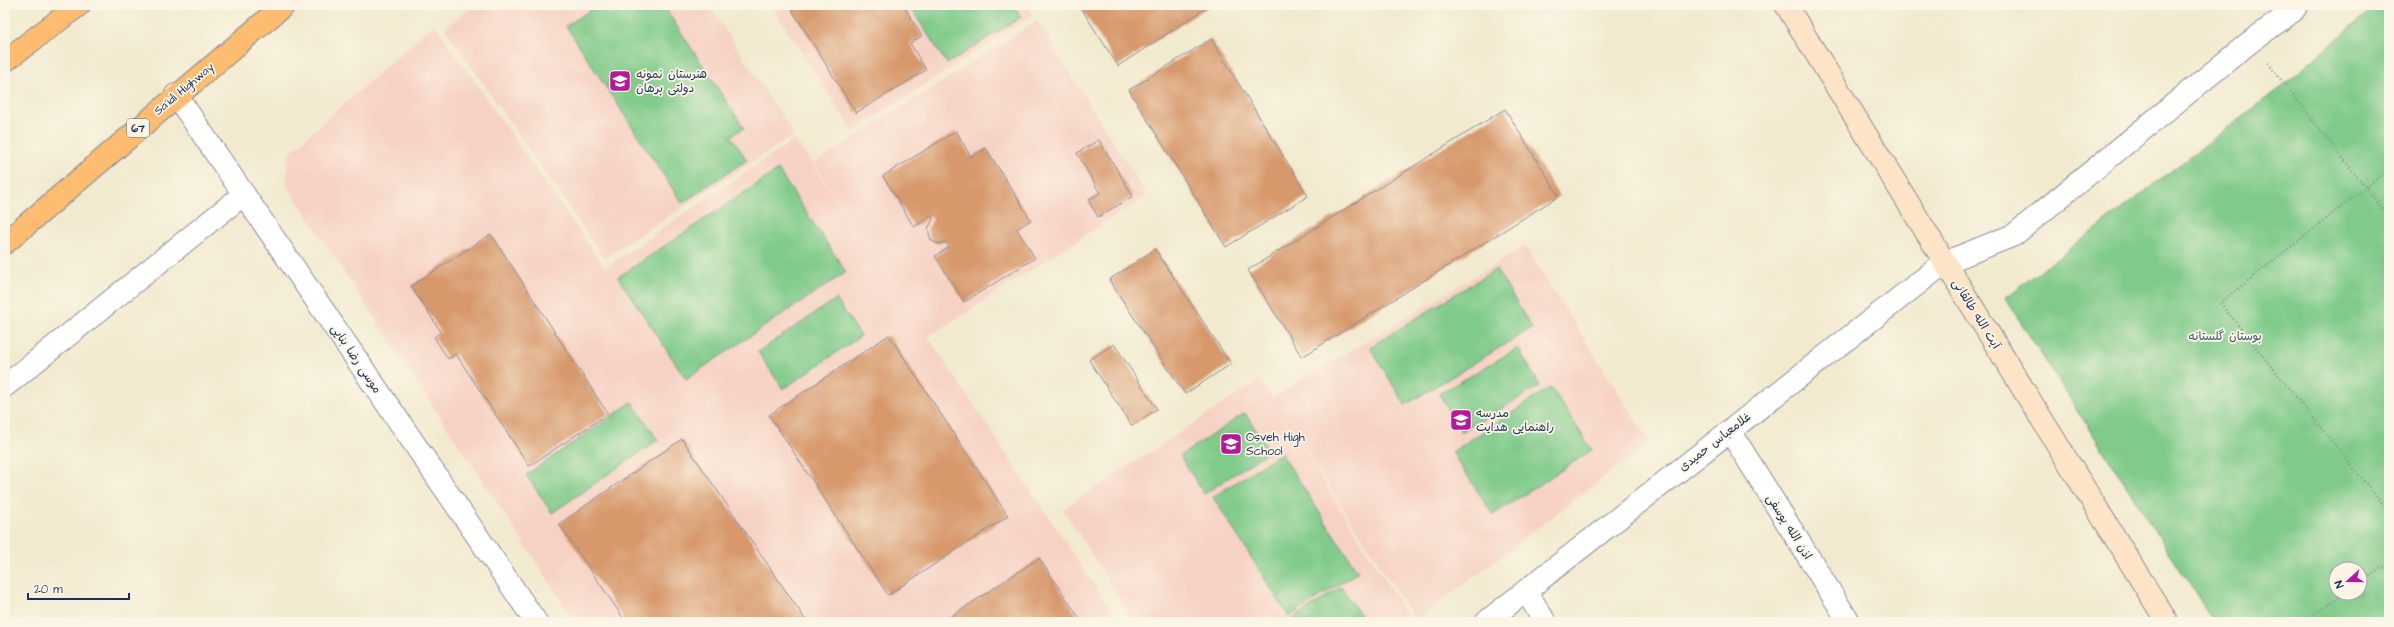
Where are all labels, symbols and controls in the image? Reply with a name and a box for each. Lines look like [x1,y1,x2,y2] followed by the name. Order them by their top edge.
[150,58,219,120] street label: Sa'idi Highway
[636,66,707,97] place label: هنرستان نمونه دولتی برهان
[607,68,633,94] school or university icon: هنرستان نمونه دولتی برهان
[127,119,149,137] road number: 67
[1948,276,2005,353] street label: آیت الله طالقانی
[327,321,385,397] street label: موسی رضا بنایی
[2188,328,2262,345] park label: بوستان گلستانه
[1476,405,1554,436] place label: مدرسه راهنمایی هدایت
[1448,407,1474,433] school or university icon: مدرسه راهنمایی هدایت
[1675,408,1755,476] street label: غلامعباس حمیدی
[1246,429,1305,460] place label: Osveh High School
[1218,431,1244,457] school or university icon: Osveh High School
[1762,491,1816,563] street label: اذن الله یوسفی
[2328,561,2368,601] north arrow
[28,575,129,601] scale bar
[2331,578,2347,590] text: N
[34,581,63,598] text: 20 m

